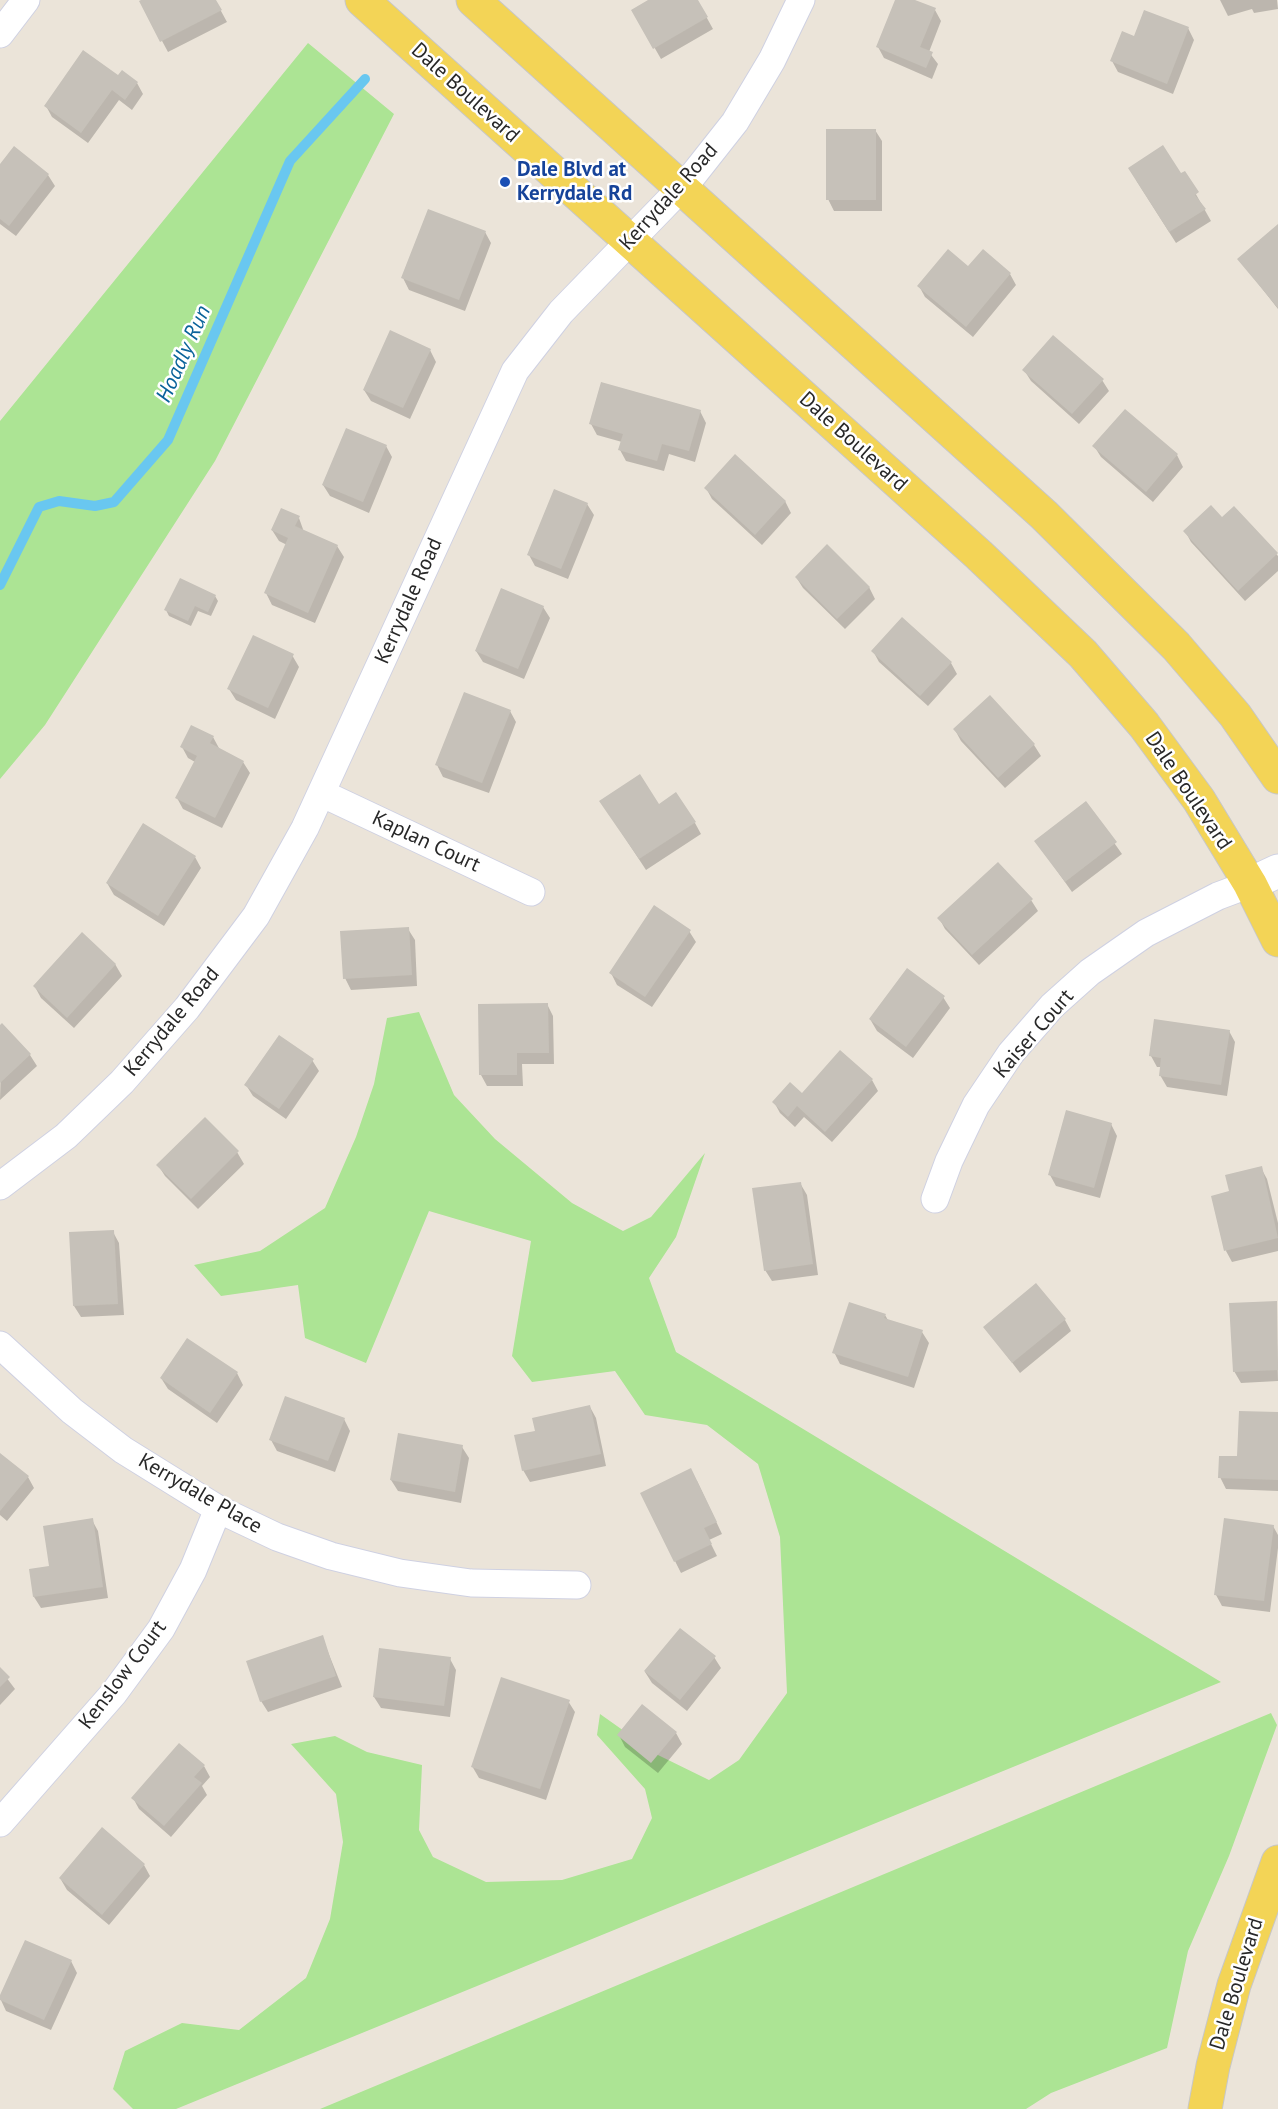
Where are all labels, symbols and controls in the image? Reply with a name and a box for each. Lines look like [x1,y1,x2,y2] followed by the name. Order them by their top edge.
[406,38,524,148] street label: Dale Boulevard
[614,138,724,256] street label: Kerrydale Road
[517,157,632,207] place label: Dale Blvd at Kerrydale Rd
[498,175,512,189] marker: Dale Blvd at Kerrydale Rd
[151,302,217,406] water label: Hoadly Run
[794,387,912,497] street label: Dale Boulevard
[370,534,448,668] street label: Kerrydale Road
[1139,727,1237,855] street label: Dale Boulevard
[368,806,484,878] street label: Kaplan Court
[119,962,225,1082] street label: Kerrydale Road
[989,985,1079,1083] street label: Kaiser Court
[134,1448,266,1540] street label: Kerrydale Place
[74,1616,172,1734] street label: Kenslow Court
[1205,1915,1269,2053] street label: Dale Boulevard

